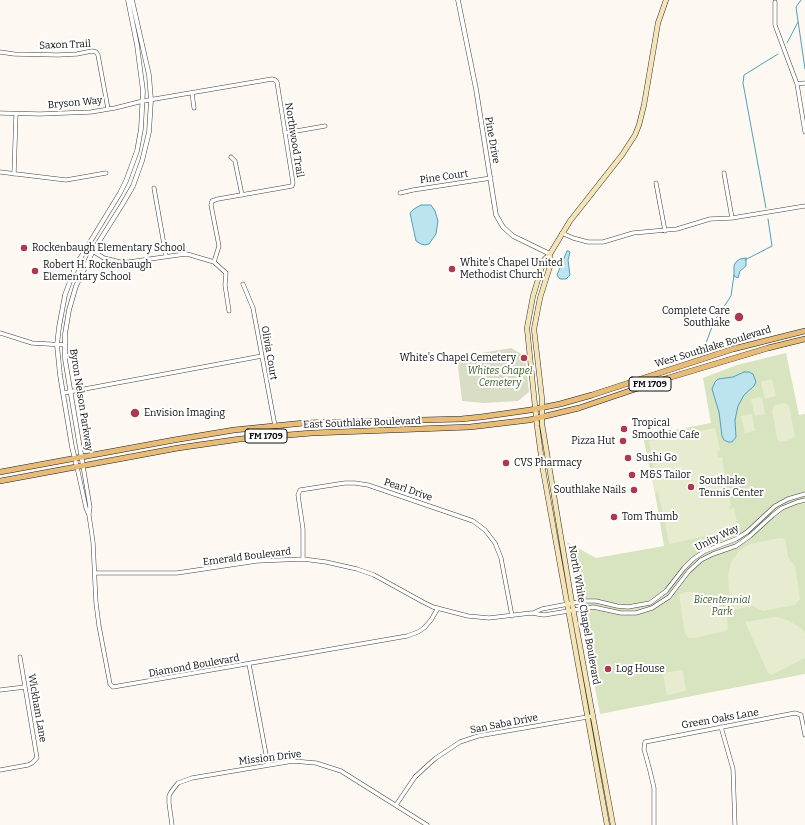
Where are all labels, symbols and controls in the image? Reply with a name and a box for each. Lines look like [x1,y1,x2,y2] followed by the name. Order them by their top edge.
[39,38,91,52] street label: Saxon Trail
[47,95,103,111] street label: Bryson Way
[282,102,306,178] street label: Northwood Trail
[482,116,502,164] street label: Pine Drive
[419,168,469,186] street label: Pine Court
[32,242,185,254] place label: Rockenbaugh Elementary School
[19,243,29,253] marker: Rockenbaugh Elementary School
[460,257,563,280] place label: White's Chapel United Methodist Church
[43,259,152,282] place label: Robert H. Rockenbaugh Elementary School
[447,264,457,274] marker: White's Chapel United Methodist Church
[30,266,40,276] marker: Robert H. Rockenbaugh Elementary School
[662,305,730,328] place label: Complete Care Southlake
[733,311,745,323] marker: Complete Care Southlake
[653,324,773,370] street label: West Southlake Boulevard
[258,325,280,381] street label: Olivia Court
[67,348,95,452] street label: Byron Nelson Parkway
[399,352,516,364] place label: White's Chapel Cemetery
[519,353,529,363] marker: White's Chapel Cemetery
[467,365,533,388] park label: Whites Chapel Cemetery
[629,377,671,391] road number: FM 1709
[129,407,141,419] marker: Envision Imaging
[144,407,225,419] place label: Envision Imaging
[303,415,421,431] street label: East Southlake Boulevard
[632,417,699,440] place label: Tropical Smoothie Cafe
[619,424,629,434] marker: Tropical Smoothie Cafe
[245,429,287,443] road number: FM 1709
[571,435,615,447] place label: Pizza Hut
[618,436,628,446] marker: Pizza Hut
[636,452,677,464] place label: Sushi Go
[623,453,633,463] marker: Sushi Go
[514,457,582,469] place label: CVS Pharmacy
[501,458,511,468] marker: CVS Pharmacy
[640,469,691,481] place label: M&S Tailor
[627,470,637,480] marker: M&S Tailor
[699,475,764,498] place label: Southlake Tennis Center
[382,476,434,504] street label: Pearl Drive
[686,482,696,492] marker: Southlake Tennis Center
[554,484,626,496] place label: Southlake Nails
[629,485,639,495] marker: Southlake Nails
[622,511,678,523] place label: Tom Thumb
[609,512,619,522] marker: Tom Thumb
[693,522,741,554] street label: Unity Way
[566,544,602,686] street label: North White Chapel Boulevard
[202,546,292,568] street label: Emerald Boulevard
[694,594,750,618] park label: Bicentennial Park
[148,652,240,680] street label: Diamond Boulevard
[616,663,665,675] place label: Log House
[603,664,613,674] marker: Log House
[25,673,49,743] street label: Wickham Lane
[680,706,760,732] street label: Green Oaks Lane
[469,712,539,736] street label: San Saba Drive
[238,748,302,768] street label: Mission Drive

